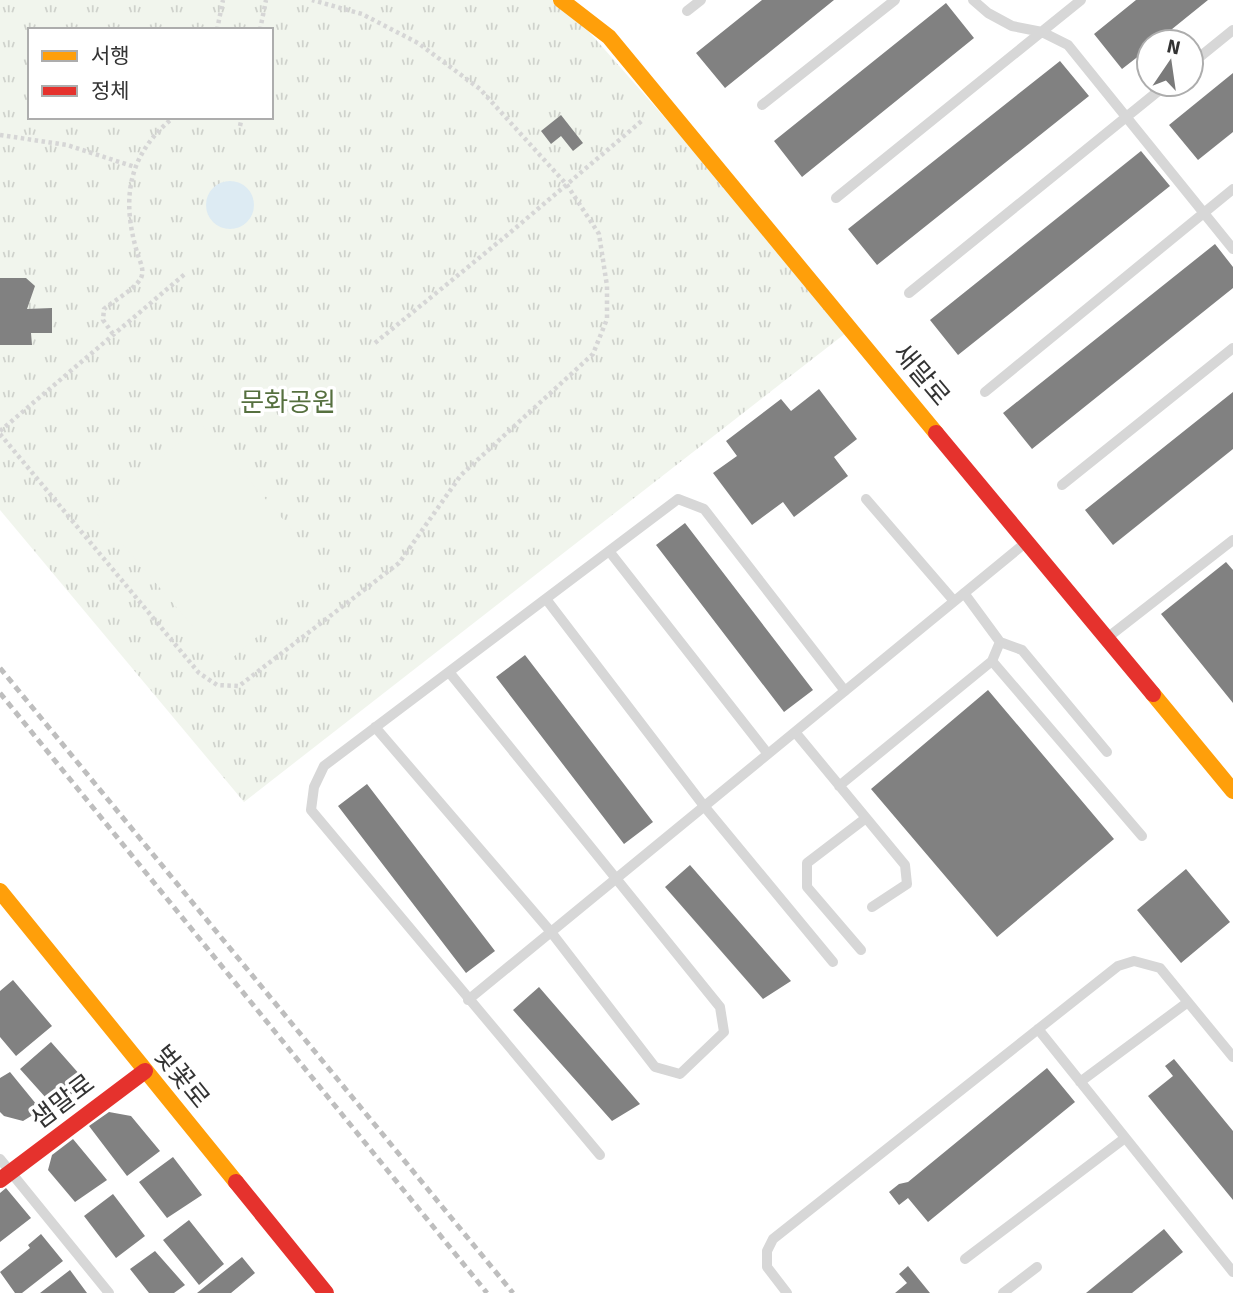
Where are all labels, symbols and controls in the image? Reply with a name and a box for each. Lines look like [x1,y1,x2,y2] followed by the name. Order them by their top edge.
[28,28,273,119] legend
[1135,28,1205,98] north arrow
[1164,34,1183,61] text: N
[91,43,130,69] text: 서행
[91,78,130,104] text: 정체
[886,337,956,413] street label: 새말로
[240,387,336,419] park label: 문화공원
[146,1039,216,1115] street label: 벚꽃로
[25,1068,101,1136] street label: 샘말로

